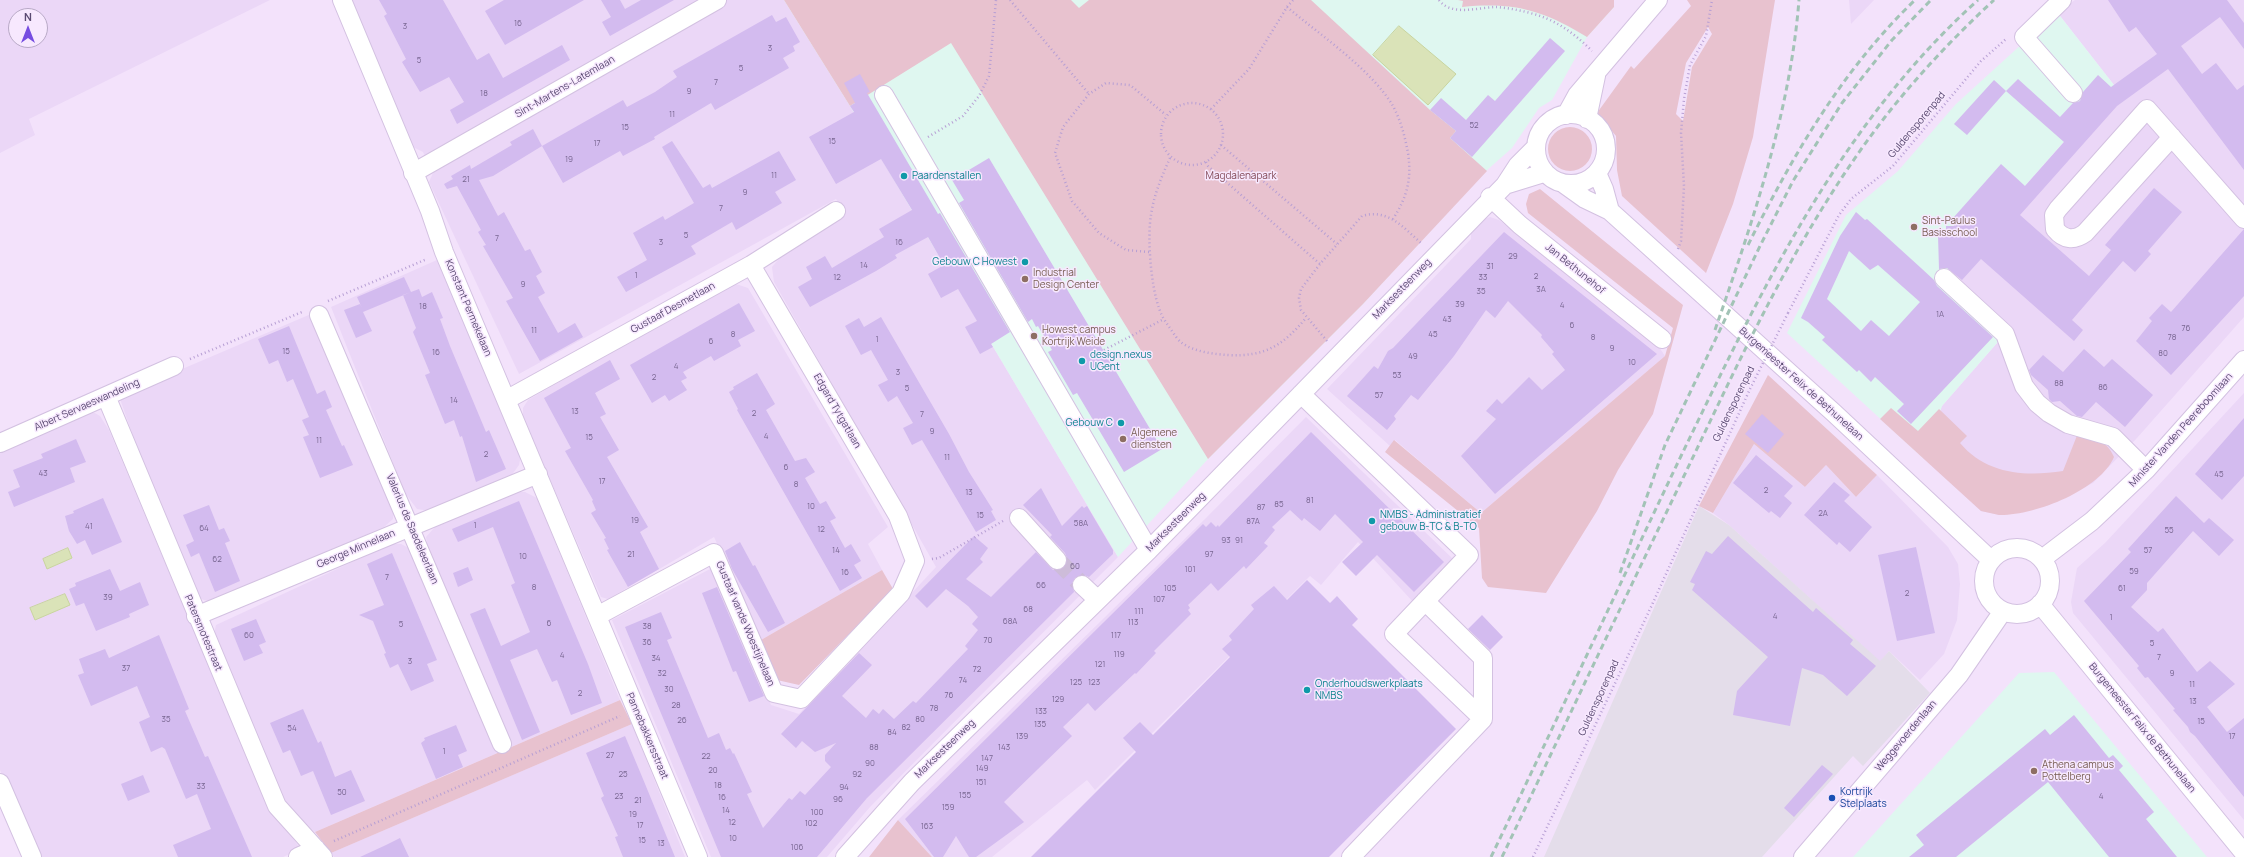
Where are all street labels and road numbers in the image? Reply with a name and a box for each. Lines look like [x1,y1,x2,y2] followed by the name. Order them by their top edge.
[513,54,617,120] street label: Sint-Martens-Latemlaan
[1886,90,1948,160] street label: Guldensporenpad
[1543,241,1607,297] street label: Jan Bethunehof
[1370,256,1434,322] street label: Marksesteenweg
[442,258,494,358] street label: Konstant Permekelaan
[629,280,717,336] street label: Gustaaf Desmetlaan
[1736,325,1866,443] street label: Burgemeester Felix de Bethunelaan
[1711,364,1757,444] street label: Guldensporenpad
[811,371,863,451] street label: Edgard Tytgatlaan
[2127,371,2235,489] street label: Minister Vanden Peereboomlaan
[32,376,142,434] street label: Albert Servaeswandeling
[383,472,441,586] street label: Valerius de Saedeleerlaan
[1144,490,1208,554] street label: Marksesteenweg
[315,527,397,571] street label: George Minnelaan
[713,560,777,688] street label: Gustaaf vande Woestijnelaan
[182,593,224,673] street label: Patersmotestraat
[1576,658,1622,738] street label: Guldensporenpad
[2086,661,2198,795] street label: Burgemeester Felix de Bethunelaan
[623,691,671,781] street label: Pannebakkersstraat
[1873,698,1939,774] street label: Weggevoerdenlaan
[912,717,978,781] street label: Marksesteenweg

